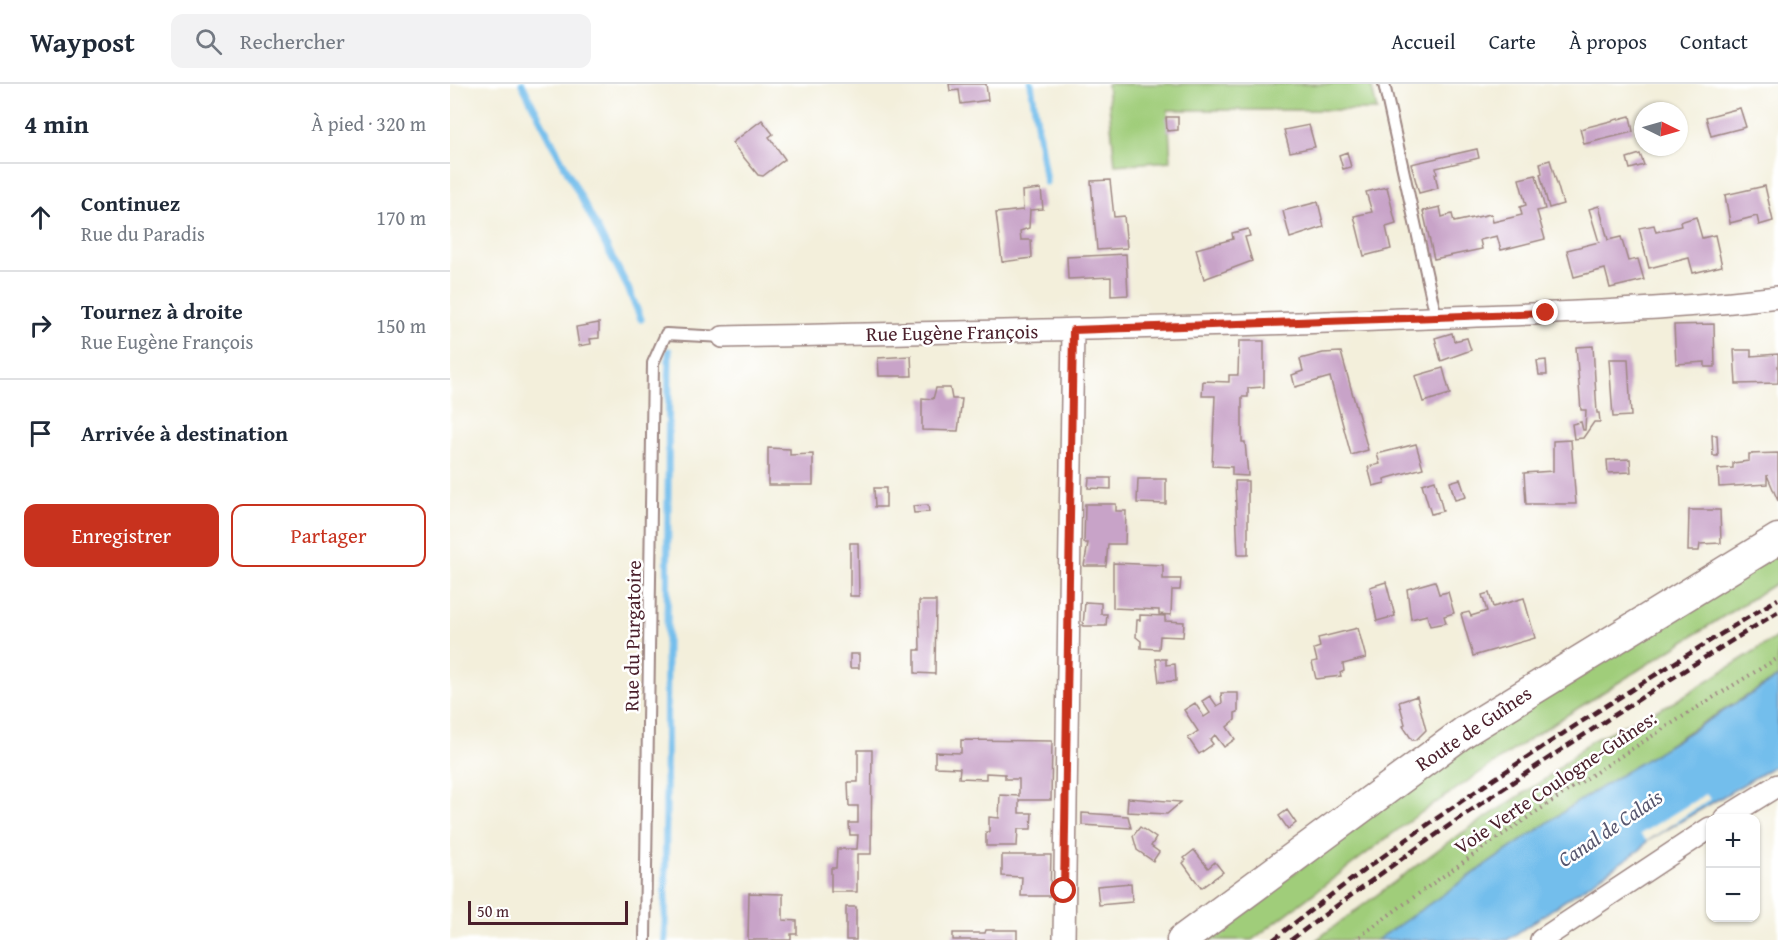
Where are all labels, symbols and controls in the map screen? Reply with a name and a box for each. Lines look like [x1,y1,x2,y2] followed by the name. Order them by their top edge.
[171,14,591,68] search box
[30,21,135,62] text: Waypost
[192,25,225,58] icon: search
[240,25,345,57] text: Rechercher
[1391,26,1456,57] text: Accueil
[1489,26,1536,57] text: Carte
[1569,26,1647,57] text: À propos
[1680,26,1748,57] text: Contact
[1634,102,1688,156] north arrow
[24,104,89,143] text: 4 min
[311,109,426,138] text: À pied · 320 m
[81,187,180,219] text: Continuez
[24,201,57,234] icon: ahead
[376,203,426,232] text: 170 m
[81,219,205,248] text: Rue du Paradis
[81,295,243,327] text: Tournez à droite
[1532,299,1558,325] route end
[24,309,57,342] icon: right
[376,311,426,340] text: 150 m
[865,316,1039,348] street label: Rue Eugène François
[81,327,254,356] text: Rue Eugène François
[24,417,57,450] icon: arrive
[81,417,288,449] text: Arrivée à destination
[24,504,219,567] button: Enregistrer
[231,504,426,567] button: Partager
[616,560,648,712] street label: Rue du Purgatoire
[1409,678,1537,778] street label: Route de Guînes
[1448,703,1662,861] street label: Voie Verte Coulogne-Guînes:
[1551,781,1669,874] water label: Canal de Calais
[1706,814,1760,922] map controls
[1706,814,1760,868] button: +
[1706,868,1760,922] button: −
[1050,877,1076,903] route start
[468,898,628,926] scale bar
[477,899,509,923] text: 50 m

